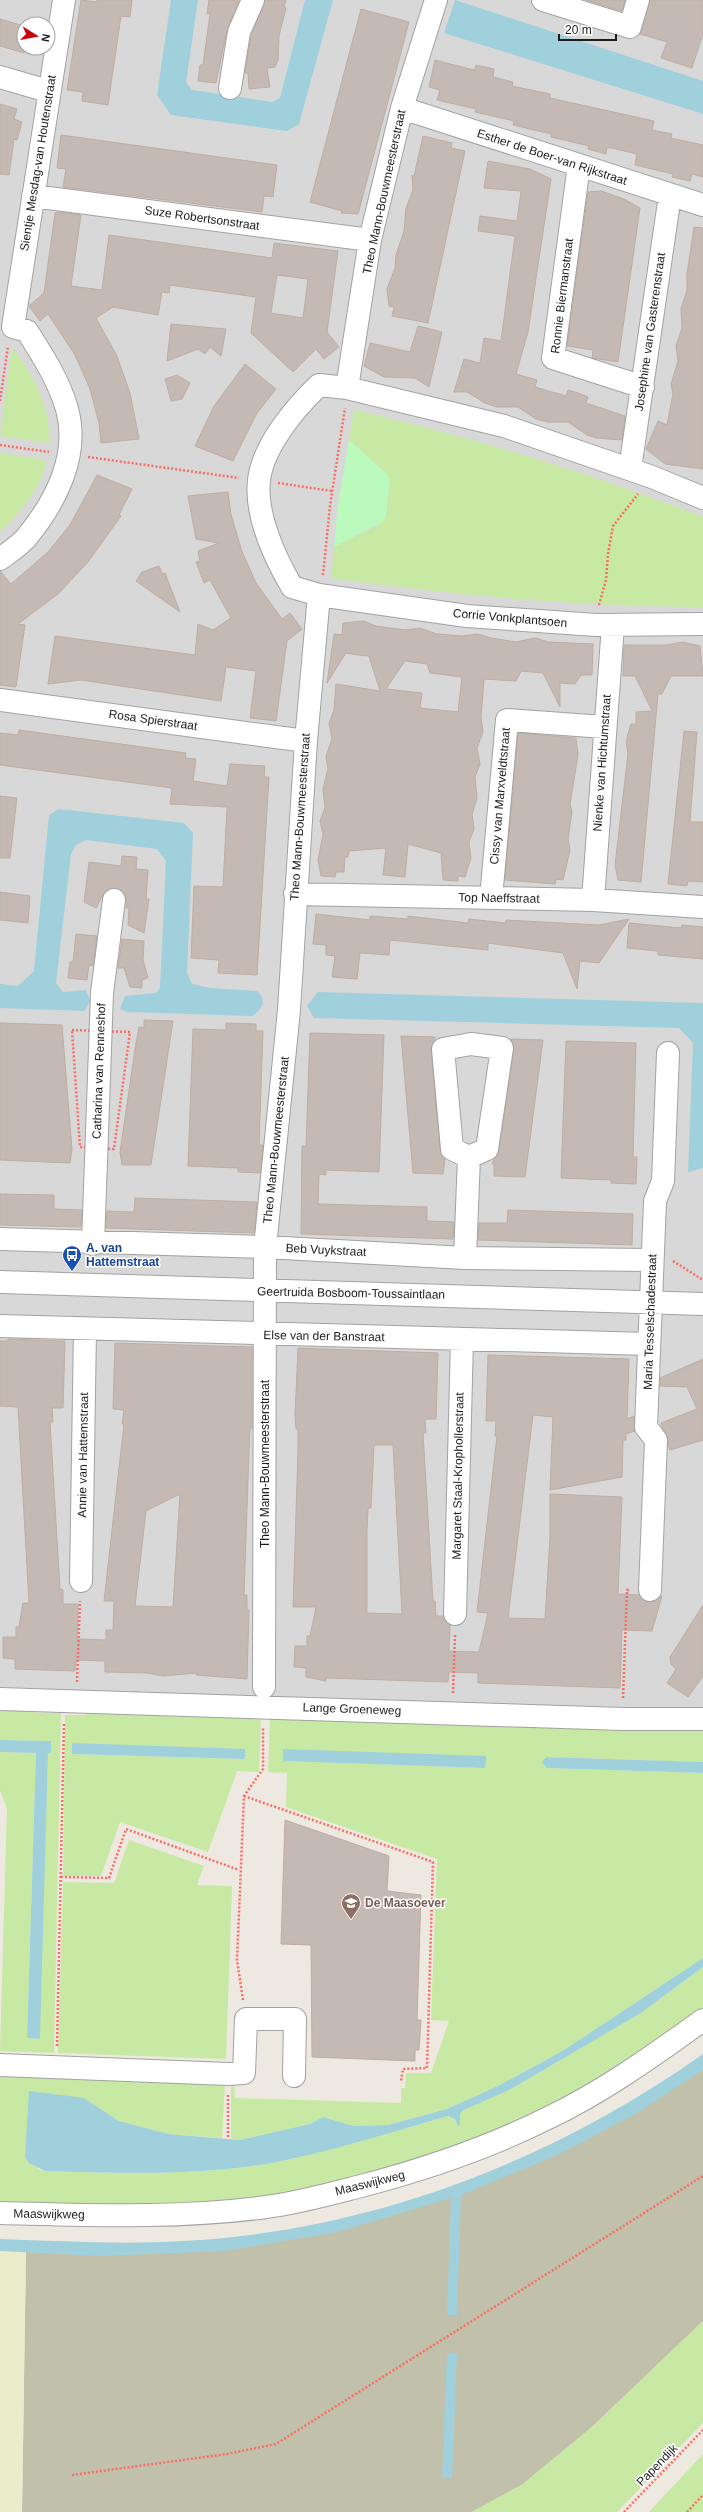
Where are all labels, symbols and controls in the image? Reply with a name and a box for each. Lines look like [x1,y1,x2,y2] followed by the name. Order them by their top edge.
[16,16,56,56] north arrow
[559,16,616,42] scale bar
[565,23,592,37] text: 20 m
[39,33,52,43] text: N
[17,73,59,252] street label: Sientje Mesdag-van Houtenstraat
[360,108,408,276] street label: Theo Mann-Bouwmeesterstraat
[475,126,629,188] street label: Esther de Boer-van Rijkstraat
[144,203,261,233] street label: Suze Robertsonstraat
[548,237,576,354] street label: Ronnie Biermanstraat
[632,251,668,412] street label: Josephine van Gasterenstraat
[452,606,568,630] street label: Corrie Vonkplantsoen
[590,693,614,832] street label: Nienke van Hichtumstraat
[108,707,199,733] street label: Rosa Spierstraat
[487,726,513,865] street label: Cissy van Marxveldtstraat
[287,732,313,901] street label: Theo Mann-Bouwmeesterstraat
[458,890,540,906] street label: Top Naeffstraat
[90,1002,108,1139] street label: Catharina van Renneshof
[260,1055,292,1224] street label: Theo Mann-Bouwmeesterstraat
[86,1241,159,1269] place label: A. van Hattemstraat
[285,1241,367,1259] street label: Beb Vuykstraat
[61,1244,83,1272] bus stop icon: A. van Hattemstraat
[641,1253,659,1390] street label: Maria Tesselschadestraat
[257,1284,445,1302] street label: Geertruida Bosboom-Toussaintlaan
[263,1328,385,1344] street label: Else van der Banstraat
[258,1379,272,1548] street label: Theo Mann-Bouwmeesterstraat
[75,1392,91,1518] street label: Annie van Hattemstraat
[450,1392,466,1560] street label: Margaret Staal-Krophollerstraat
[302,1700,402,1718] street label: Lange Groeneweg
[340,1892,362,1920] school or university icon: De Maasoever
[365,1896,446,1910] place label: De Maasoever
[334,2168,406,2198] street label: Maaswijkweg
[13,2206,85,2222] street label: Maaswijkweg
[634,2440,681,2489] street label: Papendijk

